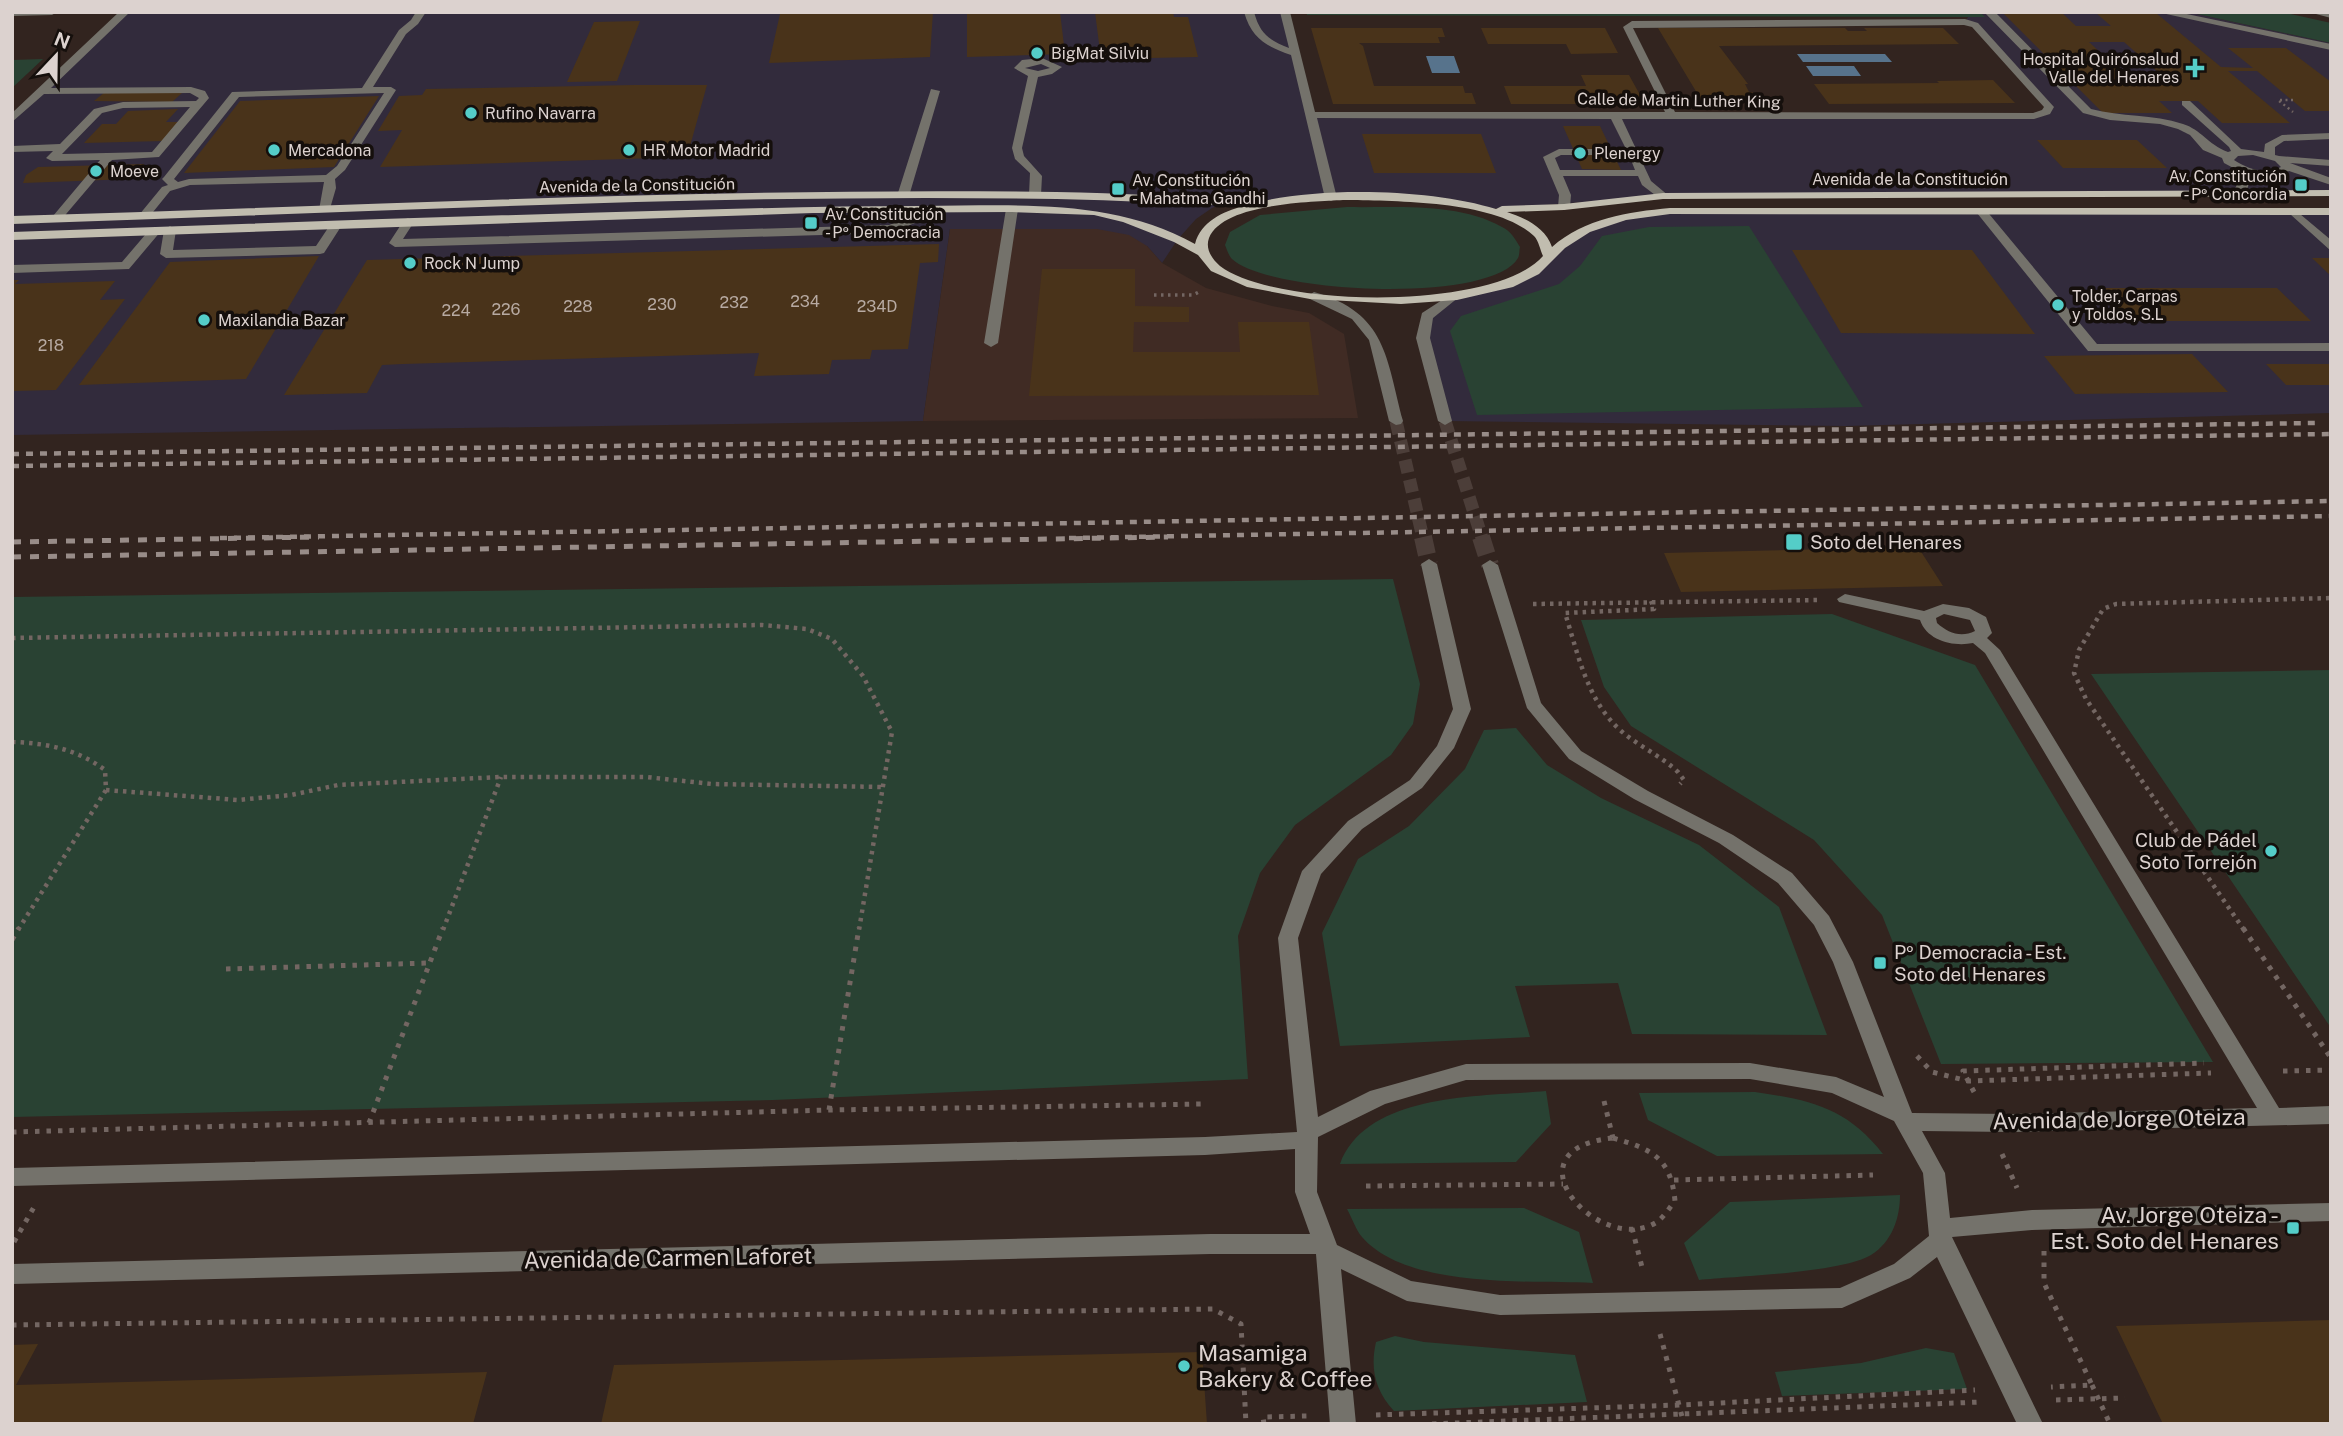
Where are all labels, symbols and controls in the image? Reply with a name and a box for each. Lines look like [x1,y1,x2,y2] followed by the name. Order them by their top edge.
[21,21,91,91] north arrow
[51,27,73,53] text: N
[1051,44,1149,63] place label: BigMat Silviu
[1029,45,1045,61] marker: BigMat Silviu
[2022,50,2179,87] place label: Hospital Quirónsalud Valle del Henares
[2185,58,2205,78] marker: Hospital Quirónsalud Valle del Henares
[1577,89,1781,112] street label: Calle de Martin Luther King
[485,104,596,123] place label: Rufino Navarra
[463,105,479,121] marker: Rufino Navarra
[288,141,371,160] place label: Mercadona
[643,141,770,160] place label: HR Motor Madrid
[266,142,282,158] marker: Mercadona
[621,142,637,158] marker: HR Motor Madrid
[1594,144,1661,163] place label: Plenergy
[1572,145,1588,161] marker: Plenergy
[110,162,159,181] place label: Moeve
[88,163,104,179] marker: Moeve
[2168,167,2287,204] place label: Av. Constitución - Pº Concordia
[1812,170,2008,189] street label: Avenida de la Constitución
[1132,171,1265,208] place label: Av. Constitución - Mahatma Gandhi
[539,174,735,197] street label: Avenida de la Constitución
[2293,177,2309,193] marker: Av. Constitución - Pº Concordia
[1110,181,1126,197] marker: Av. Constitución - Mahatma Gandhi
[825,205,944,242] place label: Av. Constitución - Pº Democracia
[803,215,819,231] marker: Av. Constitución - Pº Democracia
[424,254,520,273] place label: Rock N Jump
[402,255,418,271] marker: Rock N Jump
[2072,287,2178,324] place label: Tolder, Carpas y Toldos, S.L
[790,292,820,311] house number: 234
[719,293,749,312] house number: 232
[647,295,677,314] house number: 230
[563,297,593,316] house number: 228
[857,297,897,316] house number: 234D
[2050,297,2066,313] marker: Tolder, Carpas y Toldos, S.L
[491,300,521,319] house number: 226
[441,301,471,320] house number: 224
[218,311,346,330] place label: Maxilandia Bazar
[196,312,212,328] marker: Maxilandia Bazar
[38,336,64,355] house number: 218
[1810,531,1962,553] place label: Soto del Henares
[1784,532,1804,552] marker: Soto del Henares
[2135,829,2257,873] place label: Club de Pádel Soto Torrejón
[2263,843,2279,859] marker: Club de Pádel Soto Torrejón
[1894,941,2067,985] place label: Pº Democracia - Est. Soto del Henares
[1872,955,1888,971] marker: Pº Democracia - Est. Soto del Henares
[1992,1103,2246,1134] street label: Avenida de Jorge Oteiza
[2050,1201,2279,1254] place label: Av. Jorge Oteiza - Est. Soto del Henares
[2285,1220,2301,1236] marker: Av. Jorge Oteiza - Est. Soto del Henares
[523,1241,813,1274] street label: Avenida de Carmen Laforet
[1198,1339,1372,1392] place label: Masamiga Bakery & Coffee
[1176,1358,1192,1374] marker: Masamiga Bakery & Coffee

